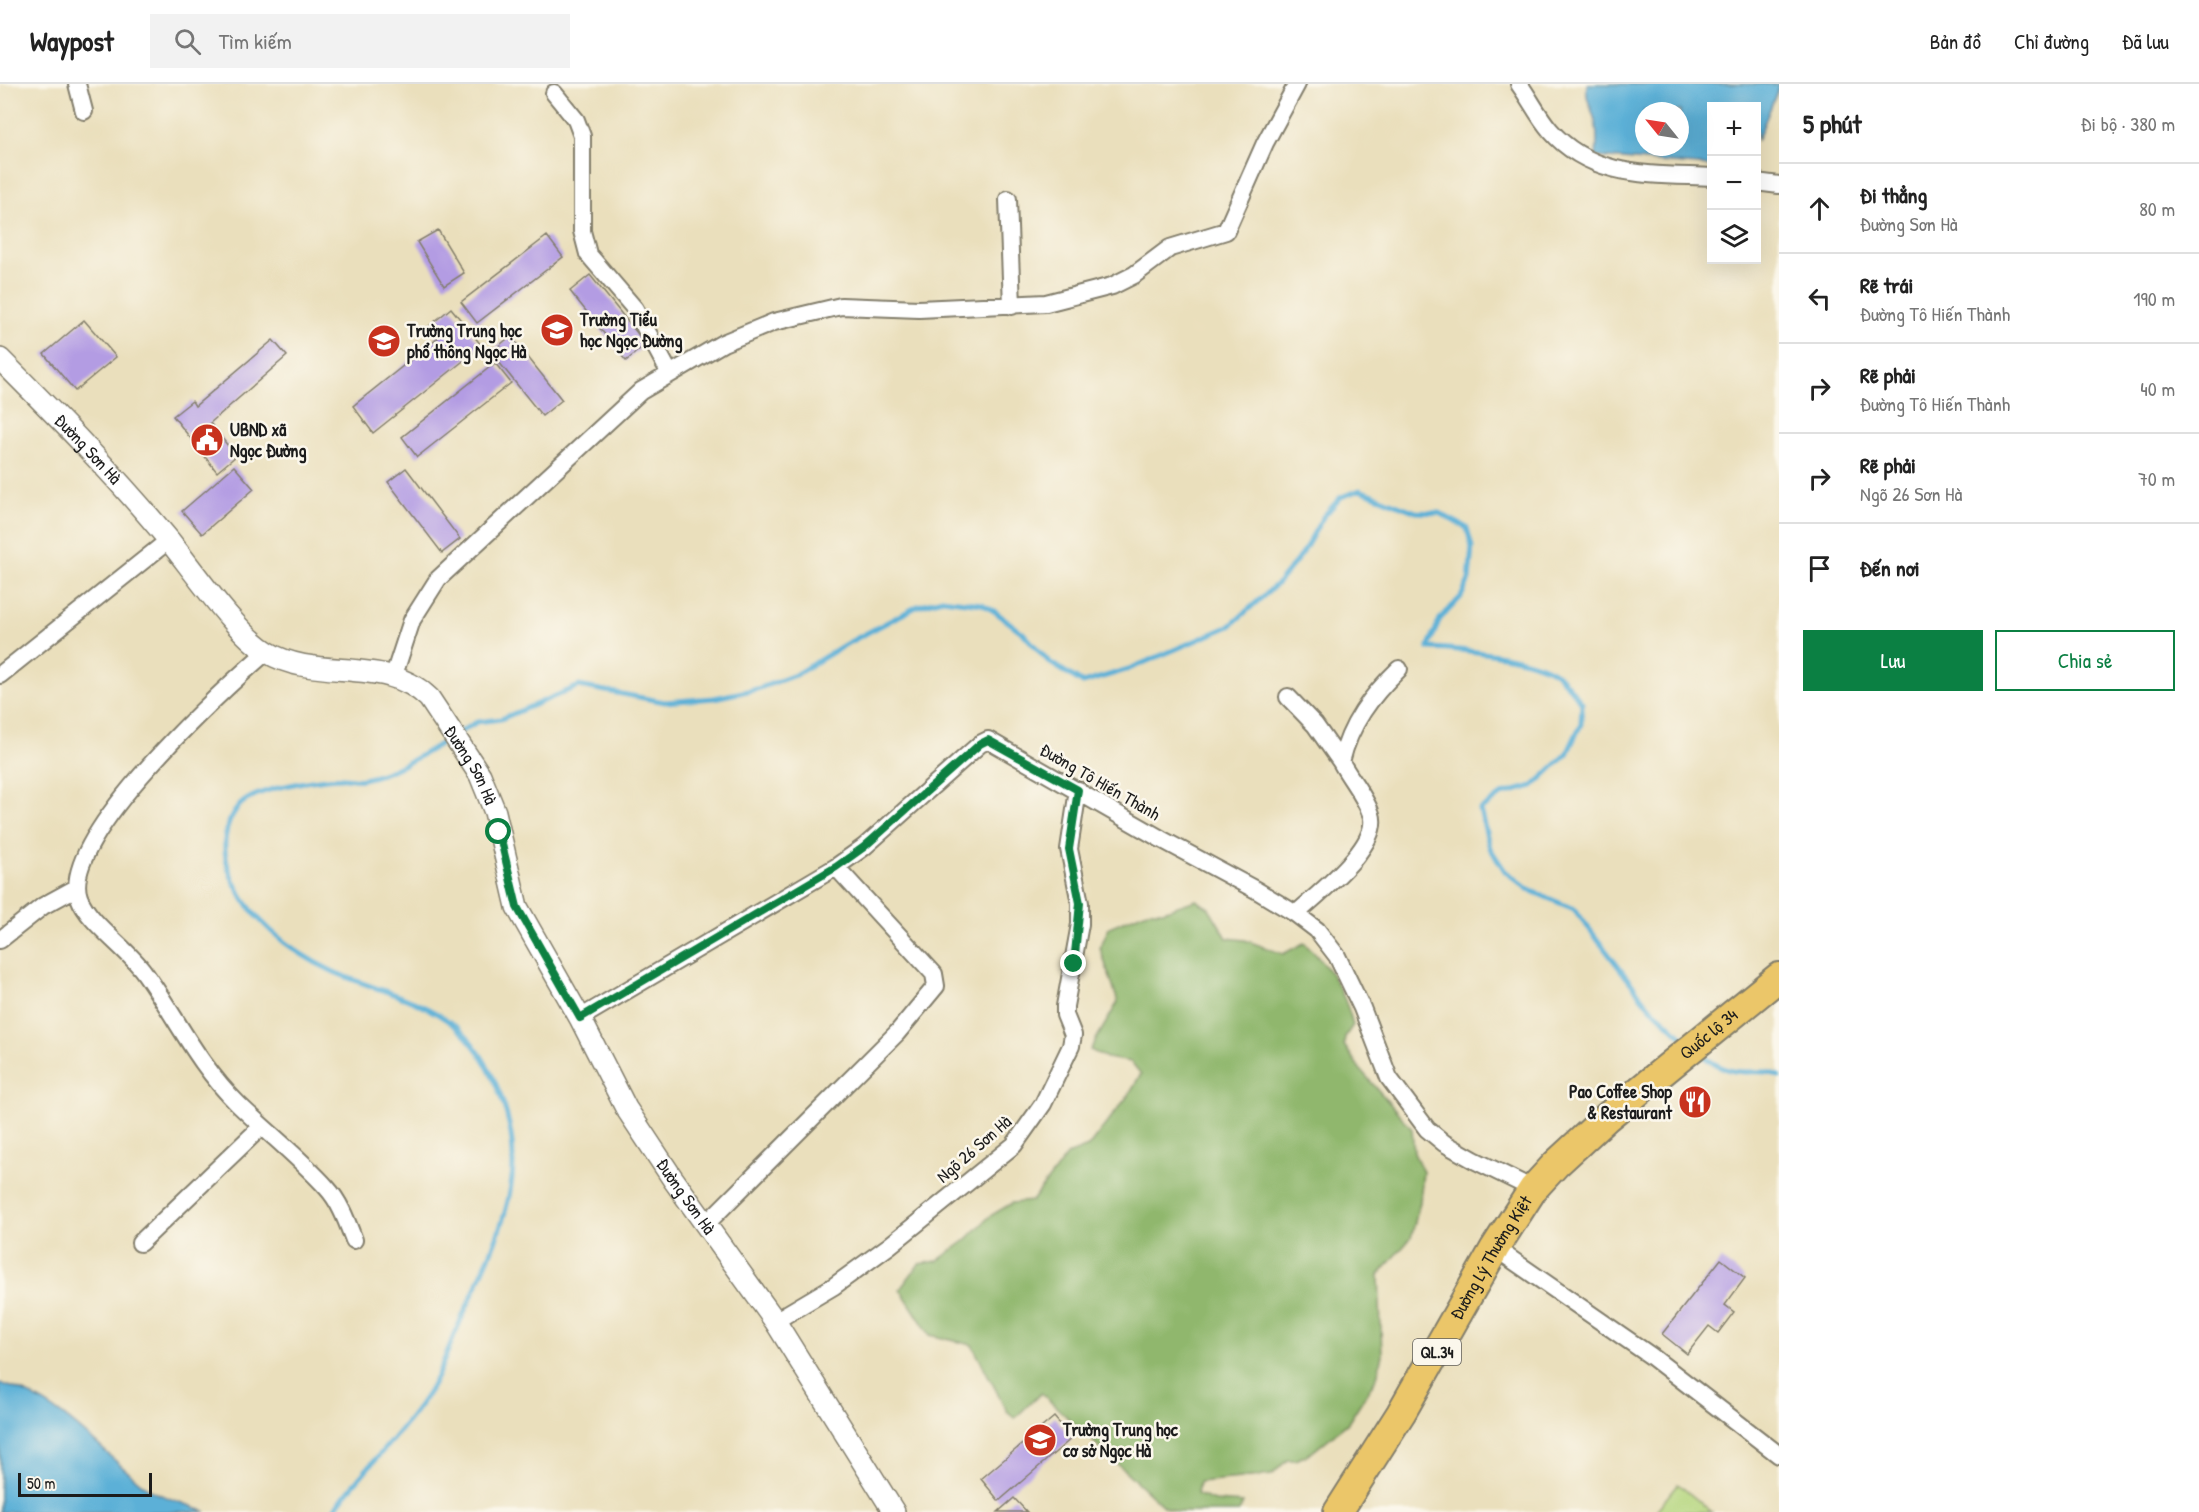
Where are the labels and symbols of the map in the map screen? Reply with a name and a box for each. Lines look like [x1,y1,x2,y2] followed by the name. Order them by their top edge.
[1635,102,1689,156] north arrow
[579,307,682,354] place label: Trường Tiểu học Ngọc Đường
[539,312,575,348] school or university icon: Trường Tiểu học Ngọc Đường
[406,318,527,365] place label: Trường Trung học phổ thông Ngọc Hà
[366,323,402,359] school or university icon: Trường Trung học phổ thông Ngọc Hà
[49,408,128,489] street label: Đường Sơn Hà
[230,417,306,464] place label: UBND xã Ngọc Đường
[189,422,225,458] public building icon: UBND xã Ngọc Đường
[438,720,504,808] street label: Đường Sơn Hà
[1036,737,1165,826] street label: Đường Tô Hiến Thành
[485,818,511,844] route start
[1060,950,1086,976] route end
[1674,1002,1743,1065] street label: Quốc lộ 34
[1569,1079,1673,1125] place label: Pao Coffee Shop & Restaurant
[1677,1084,1713,1120] restaurant icon: Pao Coffee Shop & Restaurant
[931,1109,1017,1188] street label: Ngõ 26 Sơn Hà
[651,1153,722,1239] street label: Đường Sơn Hà
[1444,1190,1538,1324] street label: Đường Lý Thường Kiệt
[1413,1339,1461,1365] road number: QL.34
[1062,1417,1179,1464] place label: Trường Trung học cơ sở Ngọc Hà
[1022,1422,1058,1458] school or university icon: Trường Trung học cơ sở Ngọc Hà
[18,1470,152,1498] scale bar

